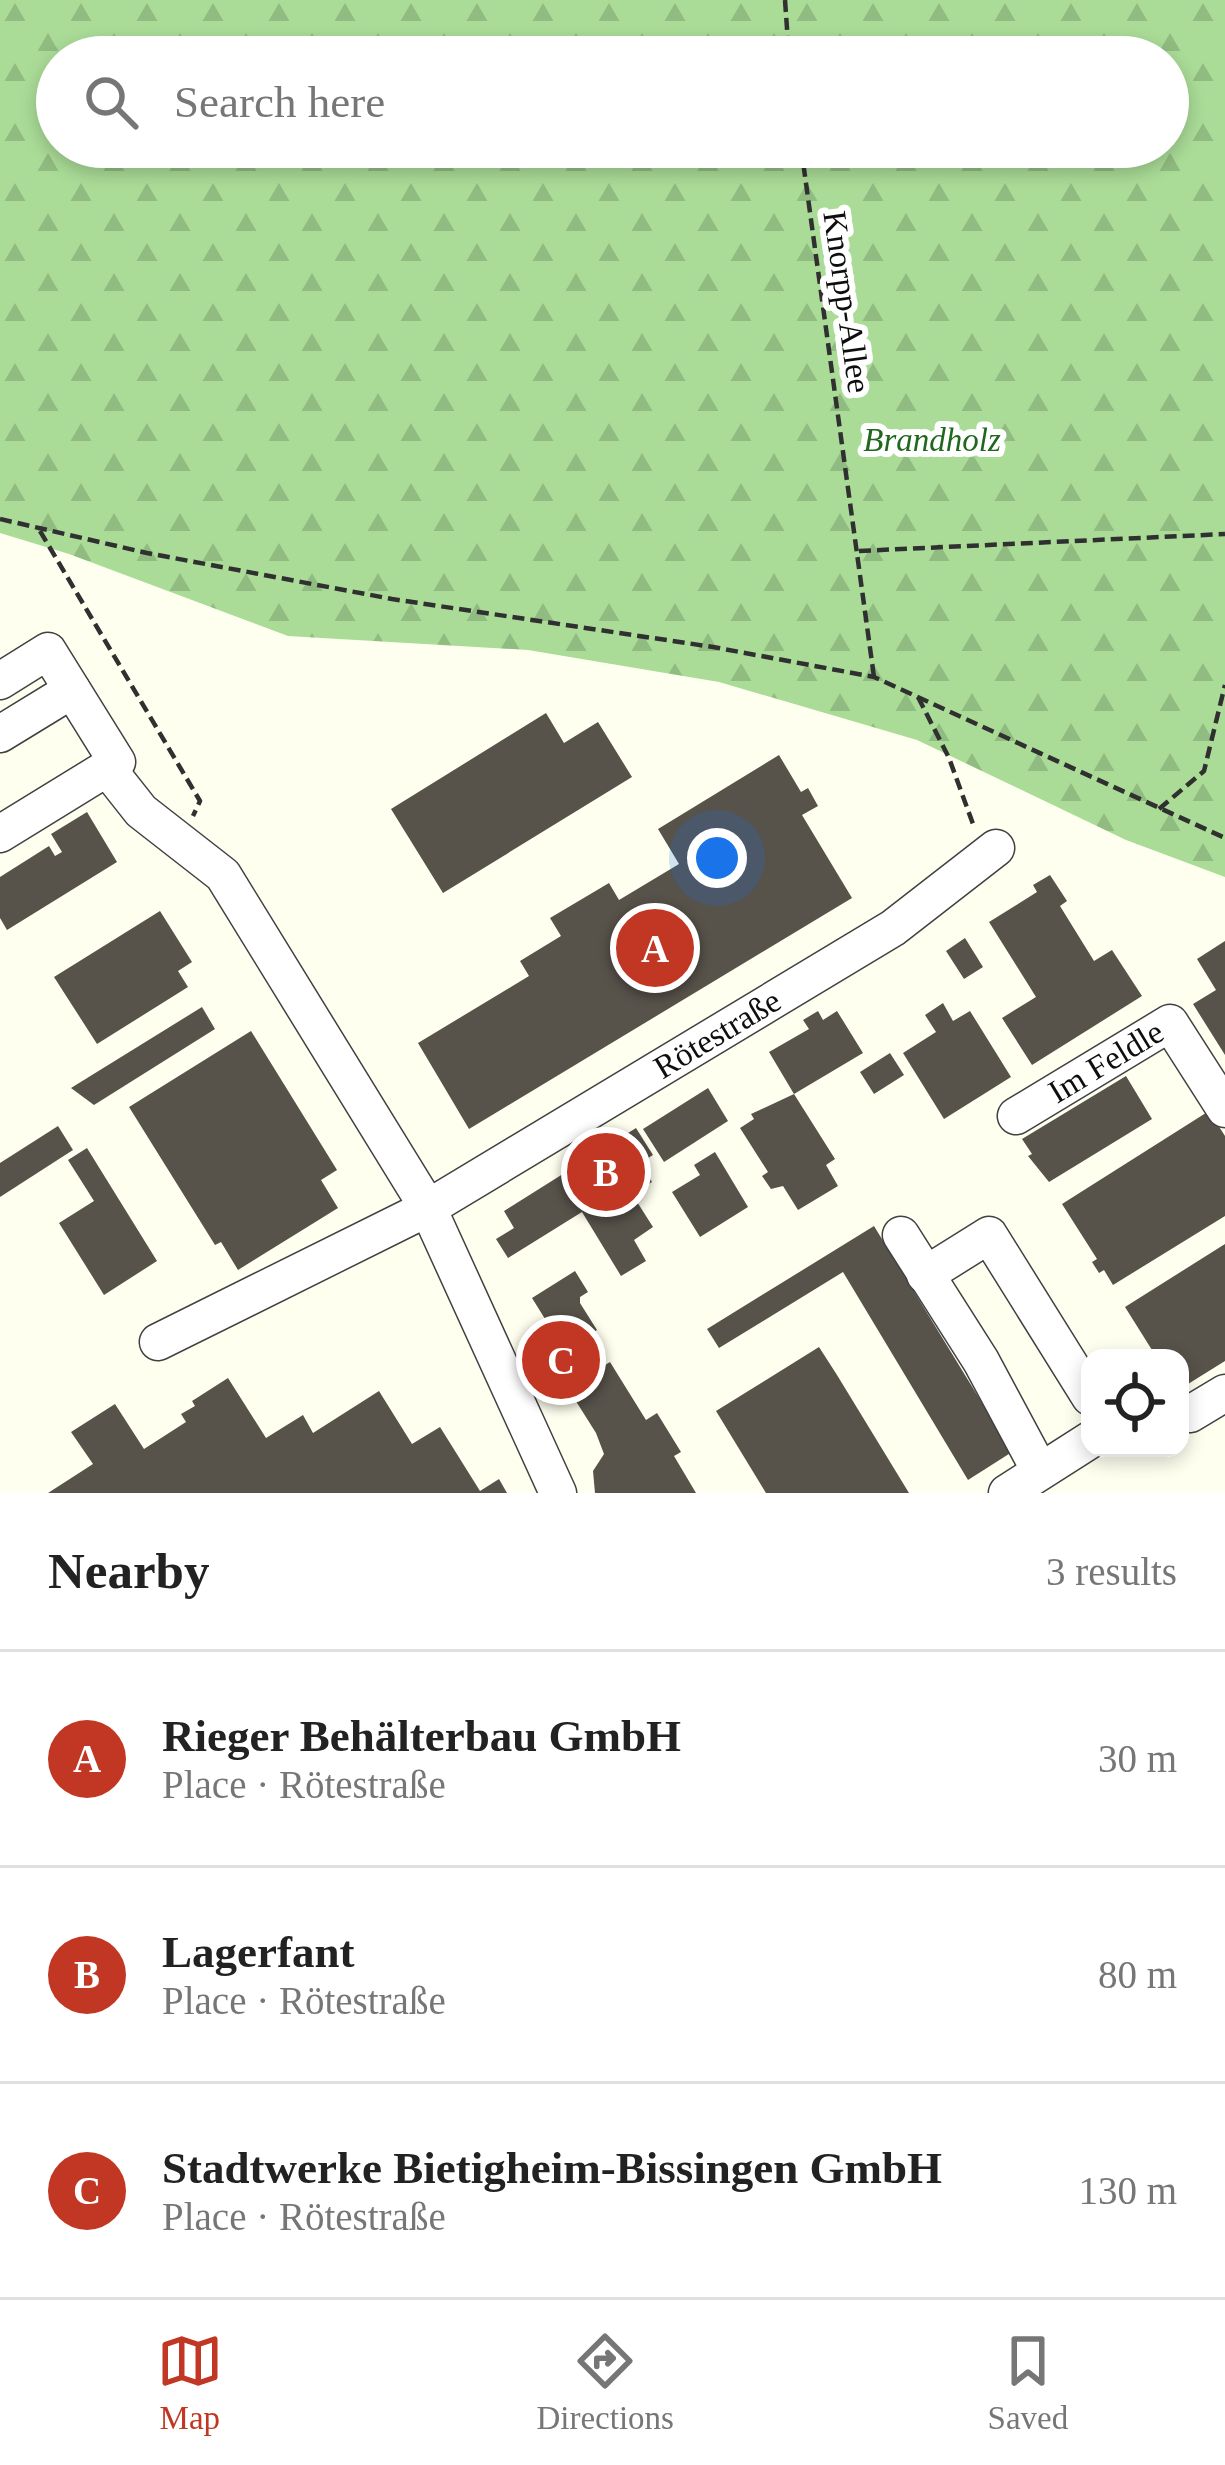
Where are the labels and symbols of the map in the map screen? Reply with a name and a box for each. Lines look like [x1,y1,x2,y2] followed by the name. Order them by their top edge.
[816,209,878,395] street label: Knorpp-Allee
[863,422,1001,458] park label: Brandholz
[687,828,747,888] your location
[616,903,694,993] pin: A
[647,982,787,1086] street label: Rötestraße
[1042,1013,1170,1110] street label: Im Feldle
[567,1127,645,1217] pin: B
[522,1315,600,1405] pin: C

